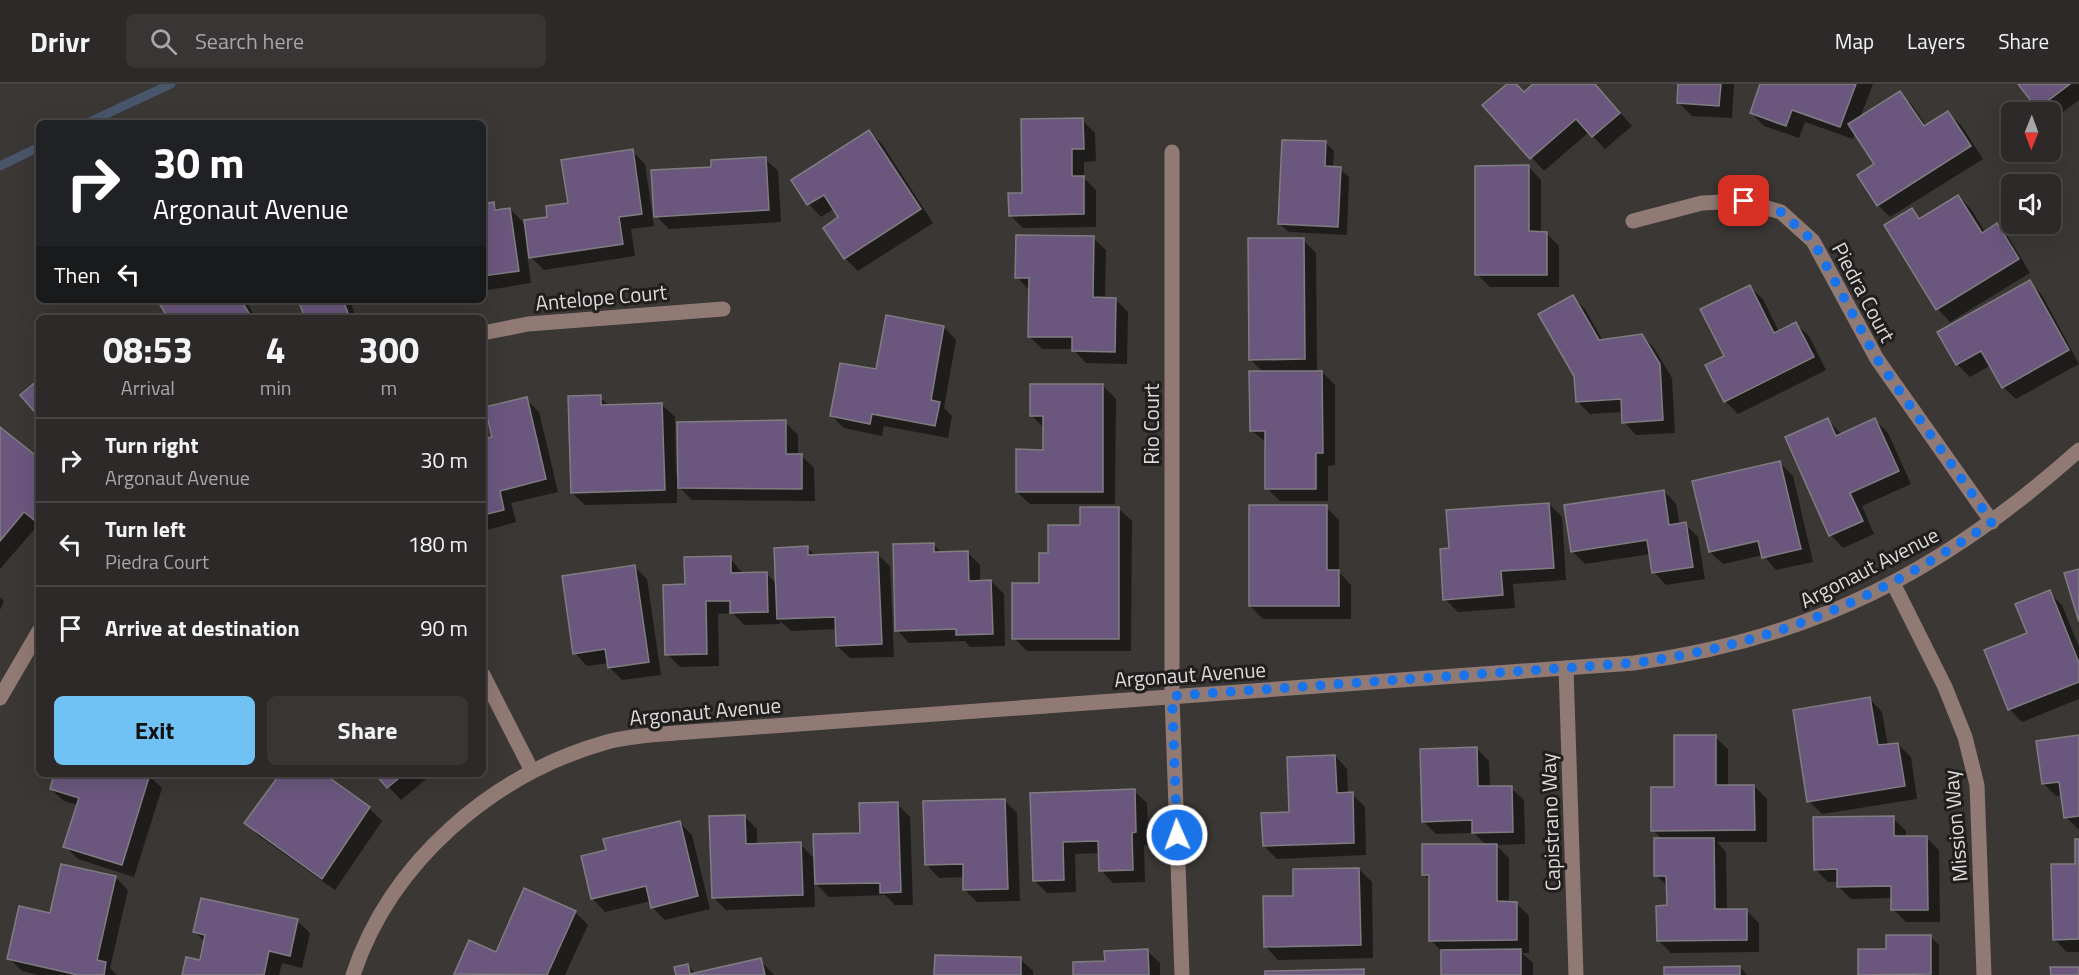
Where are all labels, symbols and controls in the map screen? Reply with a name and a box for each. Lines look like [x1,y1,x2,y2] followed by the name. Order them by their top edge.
[126,14,546,68] search box
[30,20,90,63] text: Drivr
[195,24,304,58] text: Search here
[147,25,180,58] icon: search
[1835,25,1874,57] text: Map
[1907,25,1965,57] text: Layers
[1998,25,2049,57] text: Share
[2001,102,2061,162] north arrow
[2001,102,2061,234] map controls
[153,130,245,194] text: 30 m
[54,144,132,222] icon: right
[2001,174,2061,234] button: sound
[1718,175,1769,226] pin
[1727,184,1760,217] icon: arrive
[153,188,349,229] text: Argonaut Avenue
[1824,236,1904,348] street label: Piedra Court
[54,258,100,292] text: Then
[112,258,145,291] icon: left
[534,275,669,319] street label: Antelope Court
[103,322,193,377] text: 08:53
[266,322,286,377] text: 4
[359,322,419,377] text: 300
[121,372,175,403] text: Arrival
[260,372,292,403] text: min
[380,372,397,403] text: m
[1135,383,1167,465] street label: Rio Court
[105,428,199,462] text: Turn right
[420,443,468,477] text: 30 m
[54,444,87,477] icon: right
[105,462,250,493] text: Argonaut Avenue
[105,512,186,546] text: Turn left
[1794,518,1944,616] street label: Argonaut Avenue
[408,527,468,561] text: 180 m
[54,528,87,561] icon: left
[105,546,209,577] text: Piedra Court
[105,611,300,645] text: Arrive at destination
[420,611,468,645] text: 90 m
[54,612,87,645] icon: arrive
[1113,653,1267,695] street label: Argonaut Avenue
[628,688,782,734] street label: Argonaut Avenue
[54,696,255,765] button: Exit
[267,696,468,765] button: Share
[1532,752,1568,892] street label: Capistrano Way
[1934,769,1976,883] street label: Mission Way
[1145,803,1209,867] position arrow

